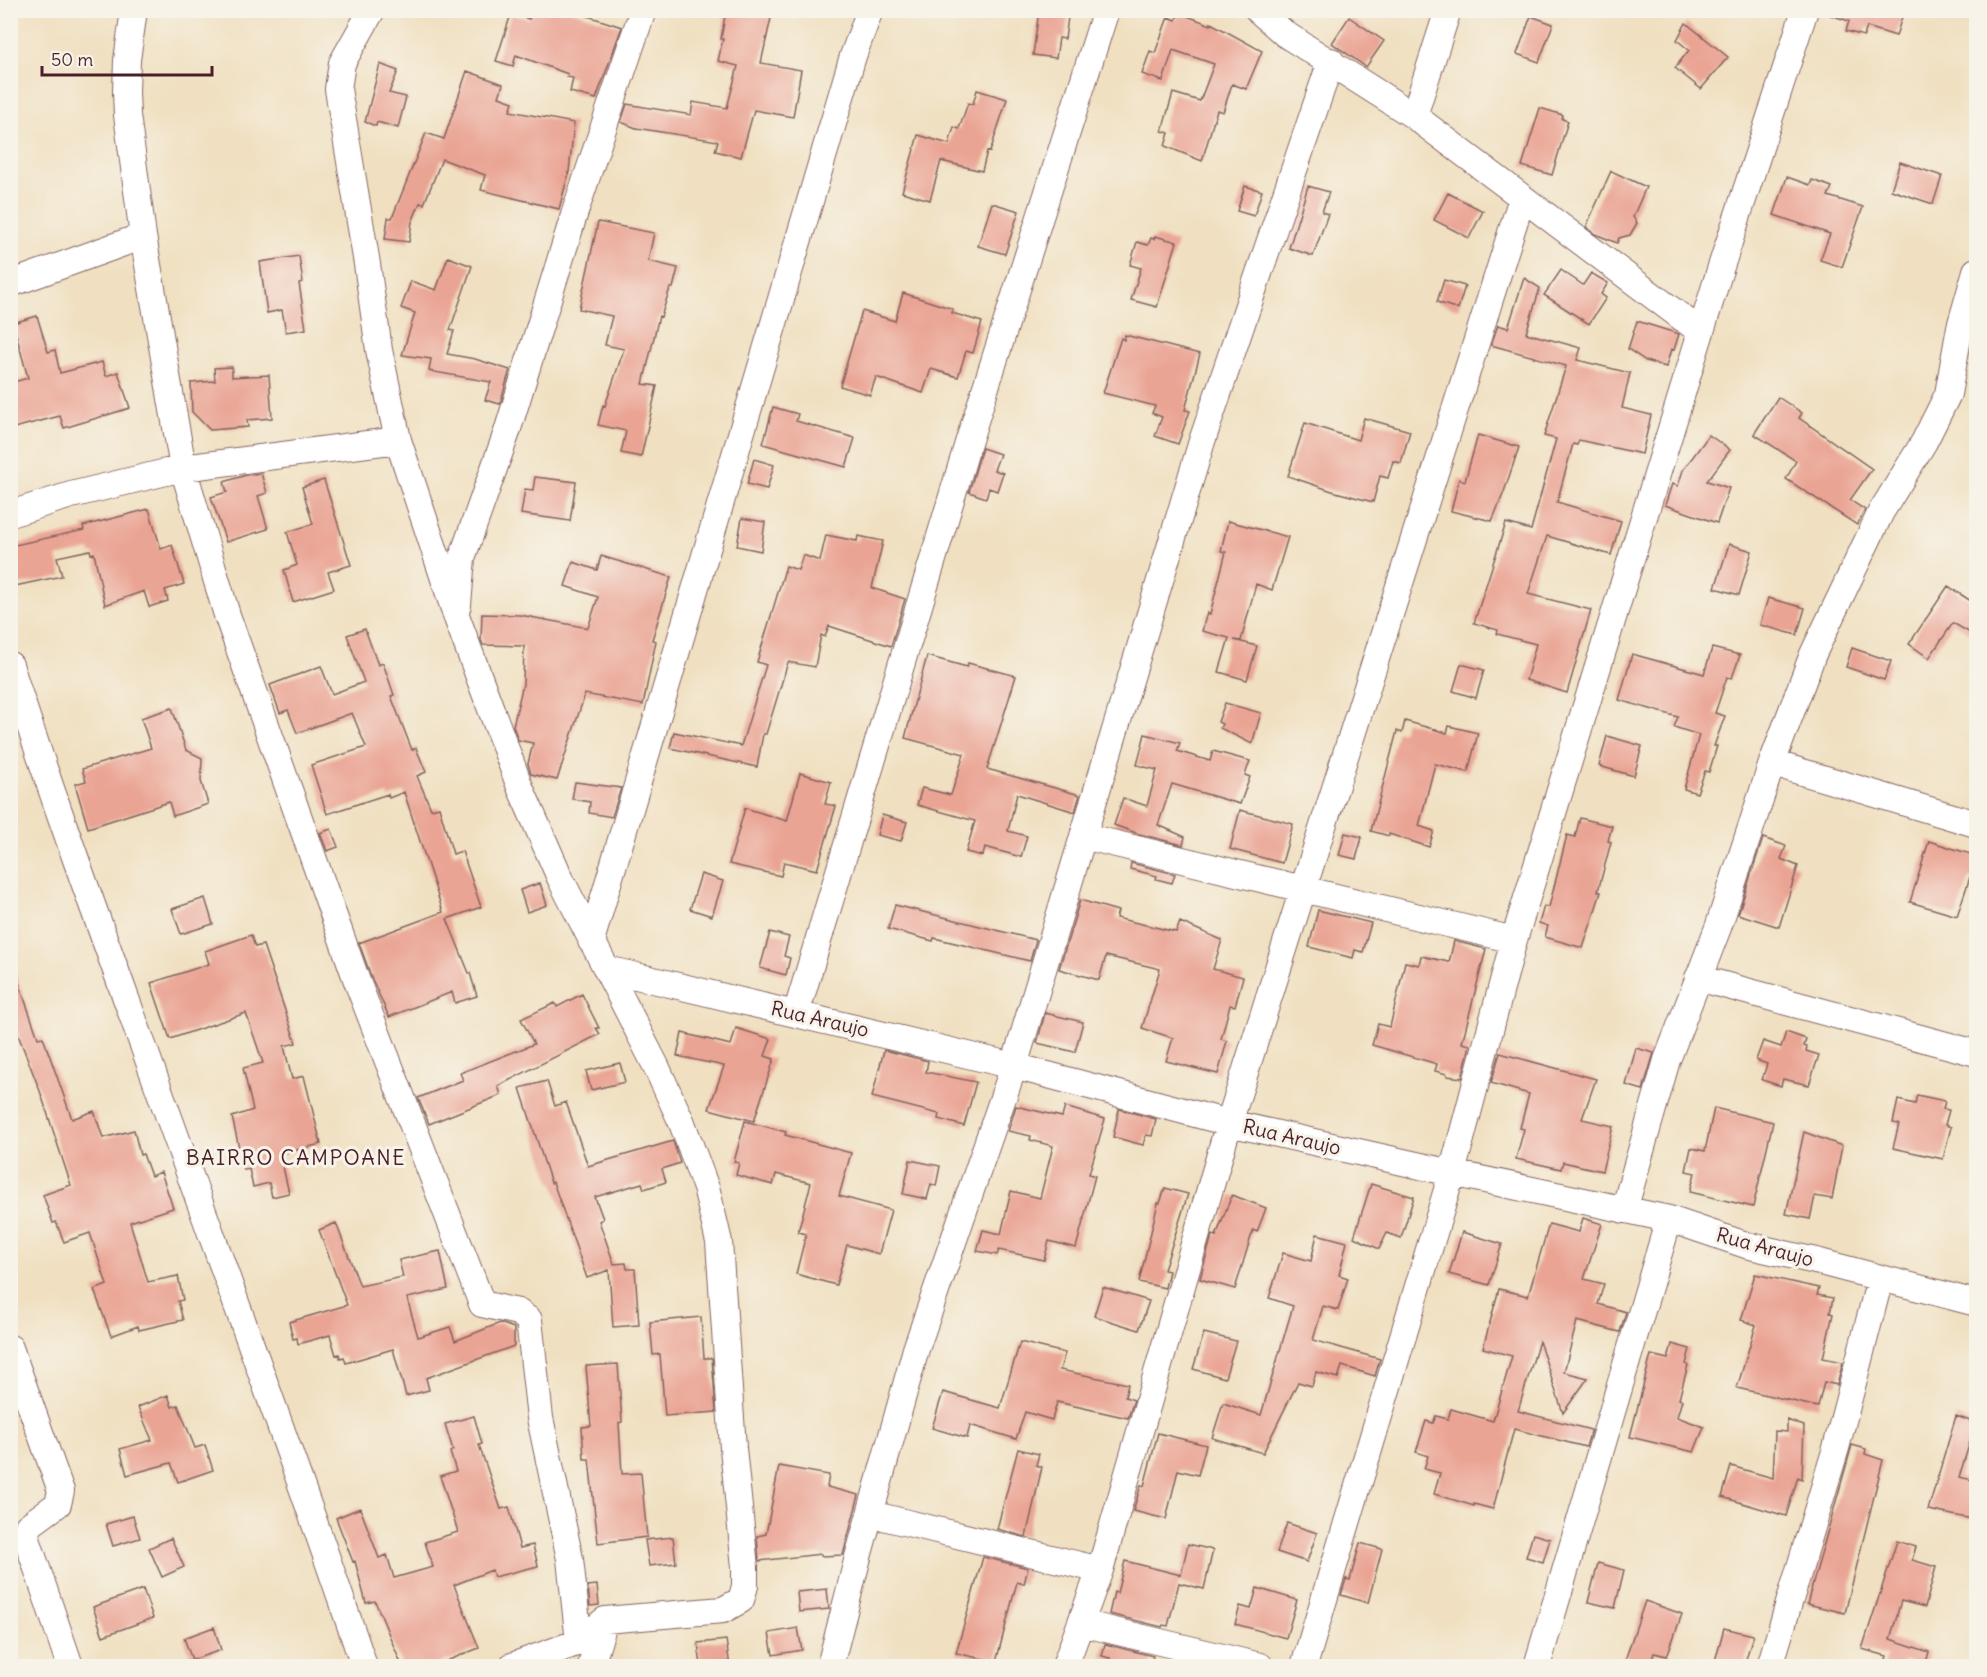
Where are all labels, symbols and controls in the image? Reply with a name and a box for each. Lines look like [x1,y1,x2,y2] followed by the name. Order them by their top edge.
[42,39,212,77] scale bar
[51,48,93,71] text: 50 m
[769,995,872,1042] street label: Rua Araujo
[1241,1113,1344,1160] street label: Rua Araujo
[186,1144,406,1171] district label: BAIRRO CAMPOANE
[1714,1222,1817,1272] street label: Rua Araujo

